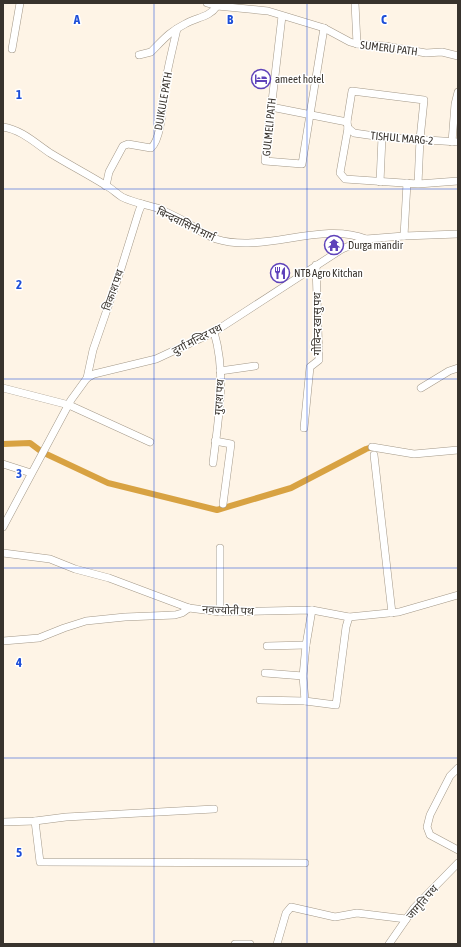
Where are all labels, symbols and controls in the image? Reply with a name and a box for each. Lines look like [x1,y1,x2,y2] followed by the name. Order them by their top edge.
[73,12,81,27] text: A
[227,12,234,27] text: B
[381,12,387,27] text: C
[360,39,418,57] street label: SUMERU PATH
[250,68,272,90] hotel icon: ameet hotel
[152,71,174,131] street label: DUIKULE PATH
[275,73,324,85] place label: ameet hotel
[16,87,22,102] text: 1
[260,97,278,157] street label: GULMELI PATH
[370,129,434,147] street label: TISHUL MARG-2
[155,205,218,244] street label: बिन्दवासिनी मार्ग
[323,234,345,256] temple icon: Durga mandir
[348,239,404,251] place label: Durga mandir
[269,262,291,284] restaurant icon: NTB Agro Kitchan
[100,267,126,312] street label: विकाश पथ
[294,267,363,279] place label: NTB Agro Kitchan
[16,277,22,292] text: 2
[311,292,324,355] street label: गोविन्द खासु पथ
[170,321,226,358] street label: दुर्गा मन्दिर पथ
[212,378,227,415] street label: गुराश पथ
[16,466,22,481] text: 3
[202,603,255,617] street label: नवज्योती पथ
[15,655,22,670] text: 4
[16,845,22,860] text: 5
[404,882,442,922] street label: जागृति पथ

